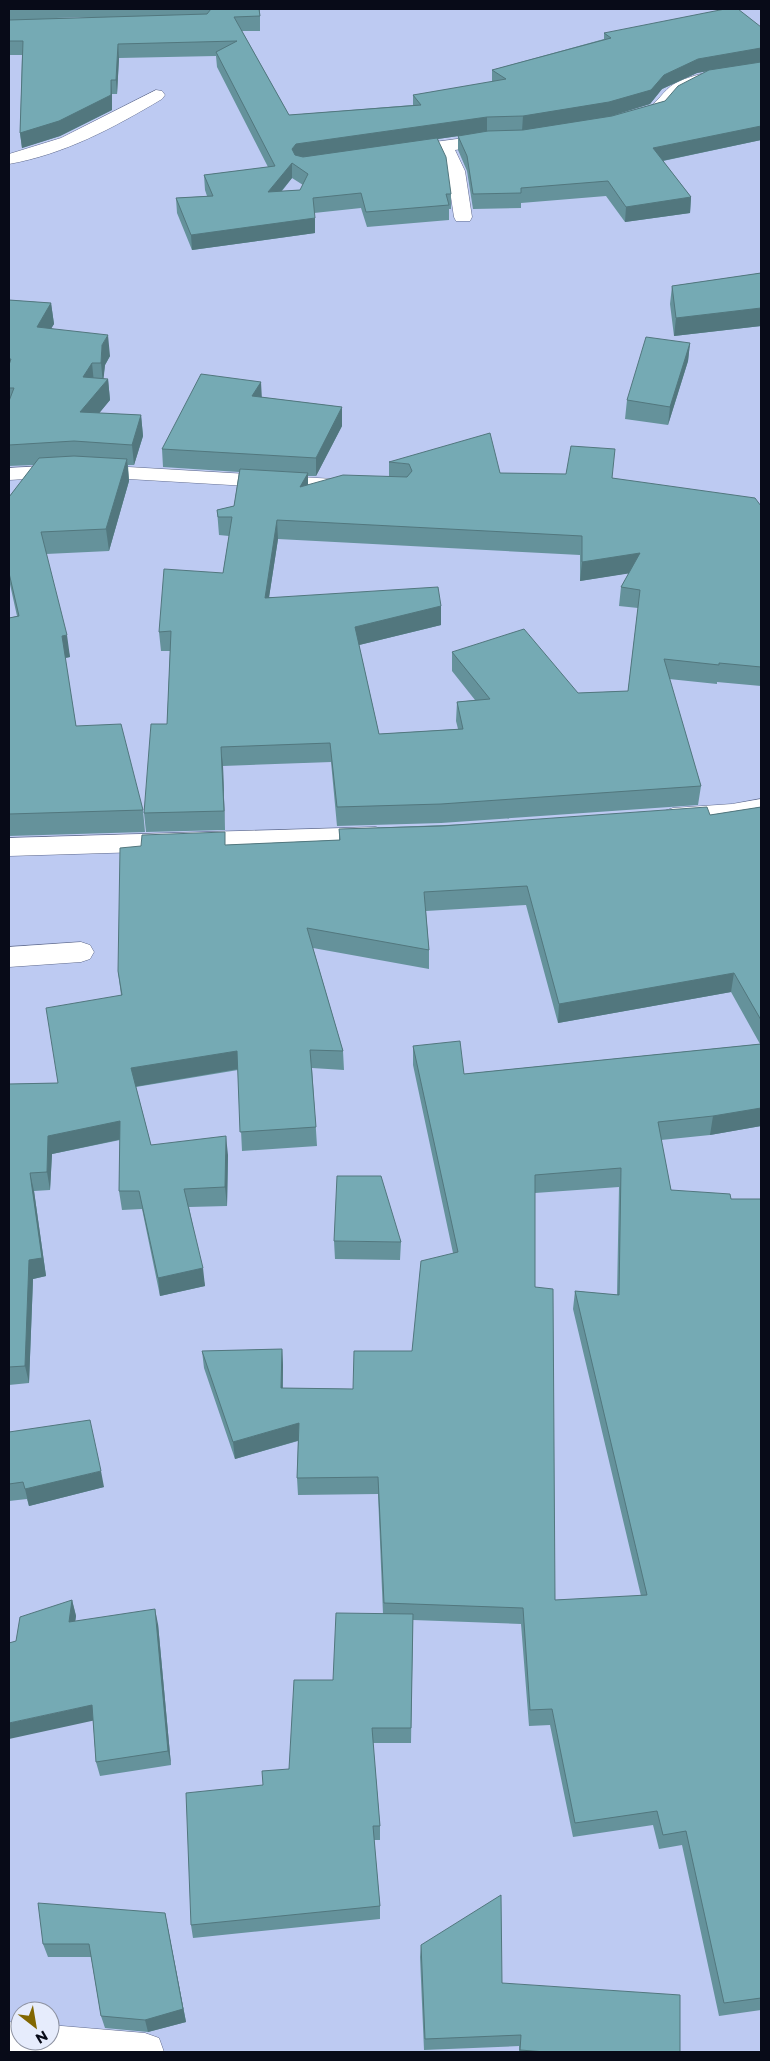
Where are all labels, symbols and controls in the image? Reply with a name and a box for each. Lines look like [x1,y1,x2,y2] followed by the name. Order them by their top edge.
[10,2001,60,2051] north arrow
[32,2027,51,2048] text: N

